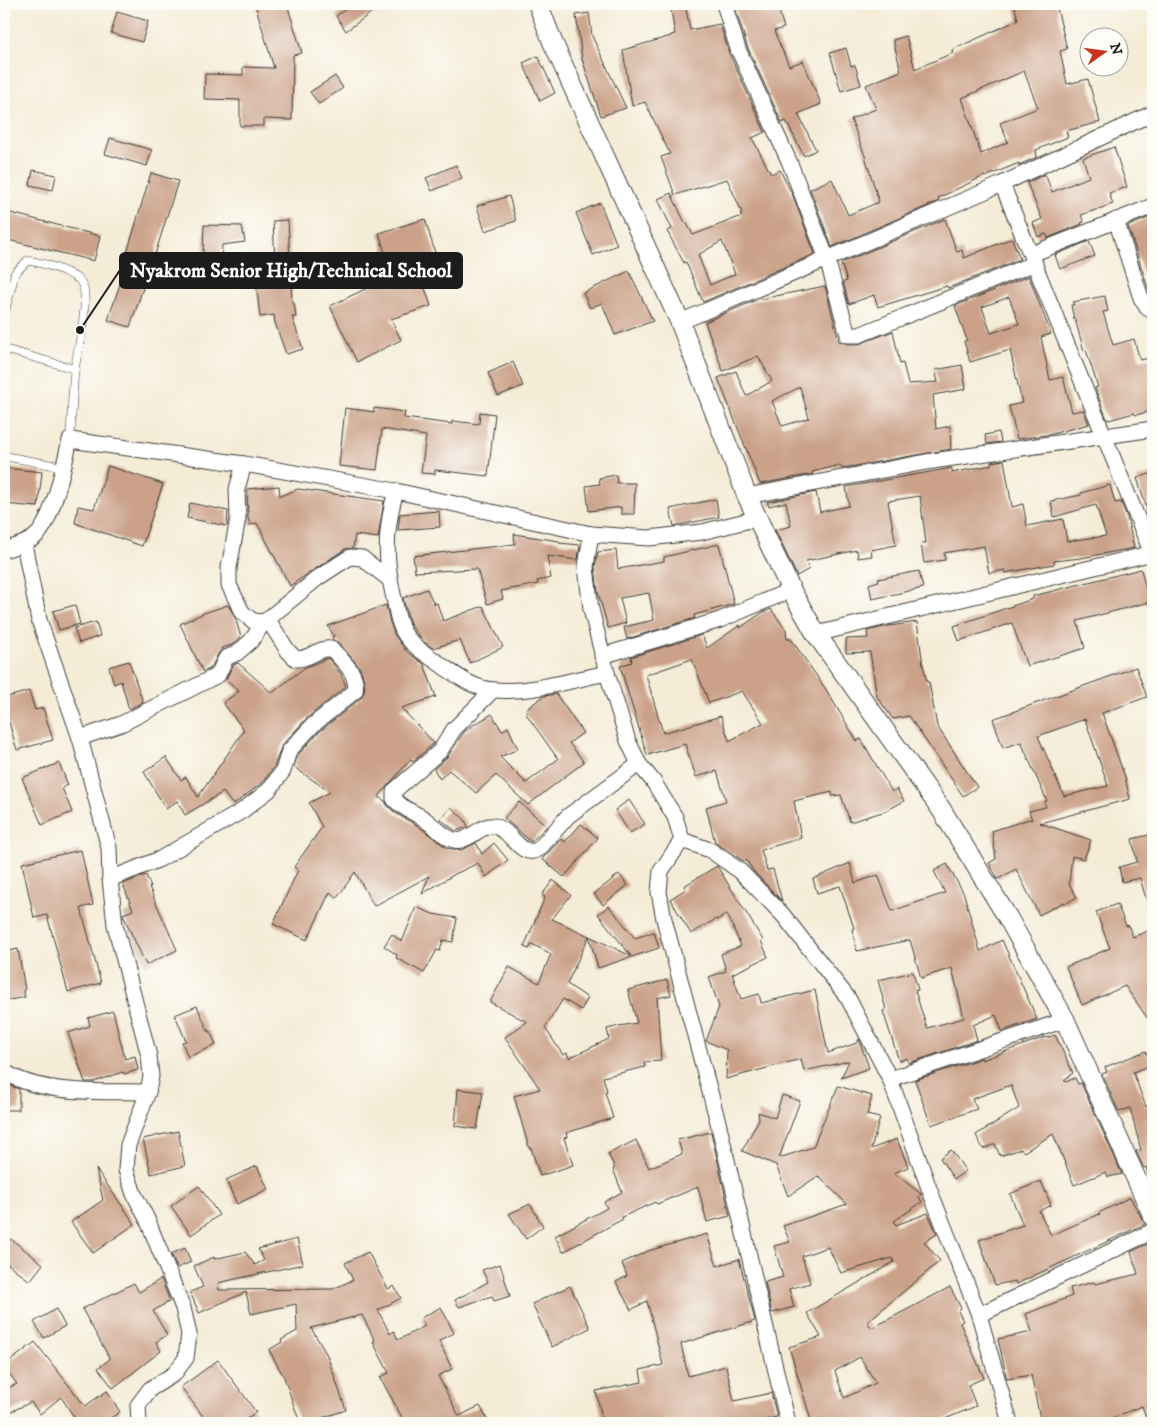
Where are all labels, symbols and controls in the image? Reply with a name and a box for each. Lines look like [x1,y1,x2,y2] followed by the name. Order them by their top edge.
[1080,28,1130,78] north arrow
[1106,41,1126,57] text: N
[120,253,462,288] callout: Nyakrom Senior High/Technical School
[130,259,453,284] text: Nyakrom Senior High/Technical School

